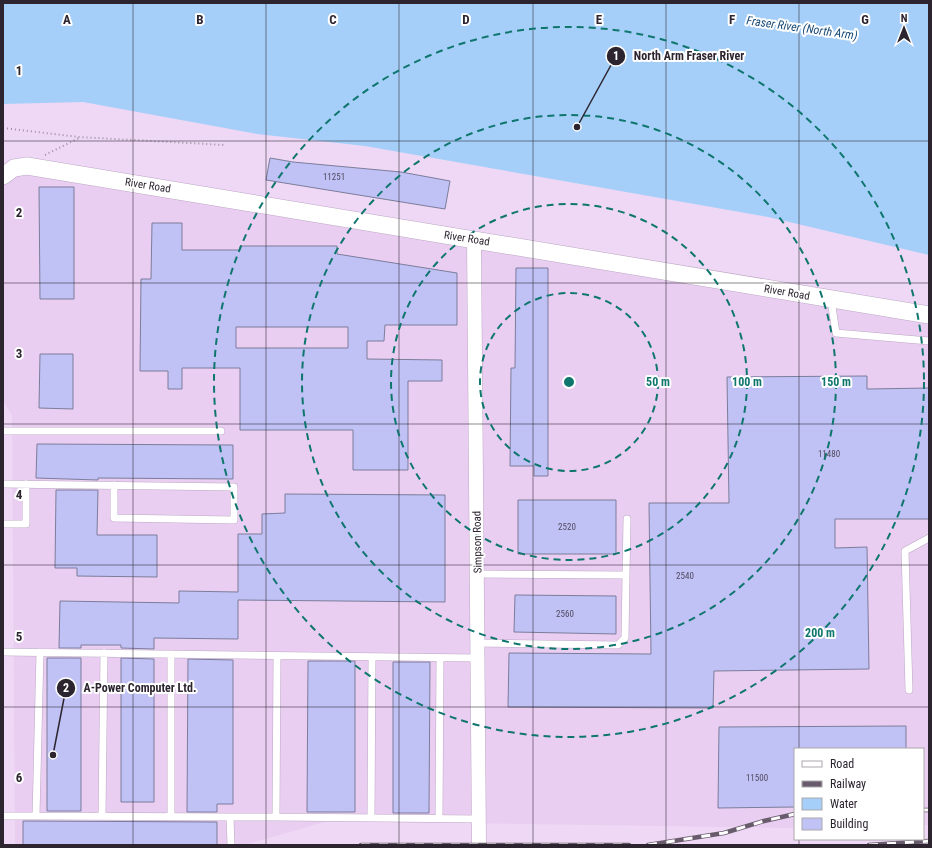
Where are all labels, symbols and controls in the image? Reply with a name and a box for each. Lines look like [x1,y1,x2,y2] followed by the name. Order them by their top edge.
[884,8,924,48] north arrow
[63,12,71,27] text: A
[196,12,204,27] text: B
[329,12,337,27] text: C
[462,12,470,27] text: D
[596,12,603,27] text: E
[729,12,735,27] text: F
[861,12,869,27] text: G
[901,12,908,25] text: N
[746,13,859,43] water label: Fraser River (North Arm)
[606,44,752,68] callout: North Arm Fraser River
[613,49,619,63] text: 1
[634,49,744,63] text: North Arm Fraser River
[16,63,22,78] text: 1
[323,172,345,182] house number: 11251
[124,175,172,196] street label: River Road
[16,205,23,220] text: 2
[443,228,491,249] street label: River Road
[763,282,811,303] street label: River Road
[16,346,22,361] text: 3
[562,375,576,389] centre of rings
[646,375,670,389] text: 50 m
[732,375,762,389] text: 100 m
[821,375,851,389] text: 150 m
[818,449,840,459] house number: 11480
[16,487,23,502] text: 4
[470,511,485,573] street label: Simpson Road
[558,522,576,532] house number: 2520
[676,571,694,581] house number: 2540
[556,609,574,619] house number: 2560
[805,626,835,640] text: 200 m
[16,629,23,644] text: 5
[56,676,204,700] callout: A-Power Computer Ltd.
[63,681,69,695] text: 2
[84,681,196,695] text: A-Power Computer Ltd.
[794,748,924,840] legend
[830,757,854,771] text: Road
[16,770,23,785] text: 6
[746,773,768,783] house number: 11500
[830,777,866,791] text: Railway
[830,797,858,811] text: Water
[830,817,868,831] text: Building

